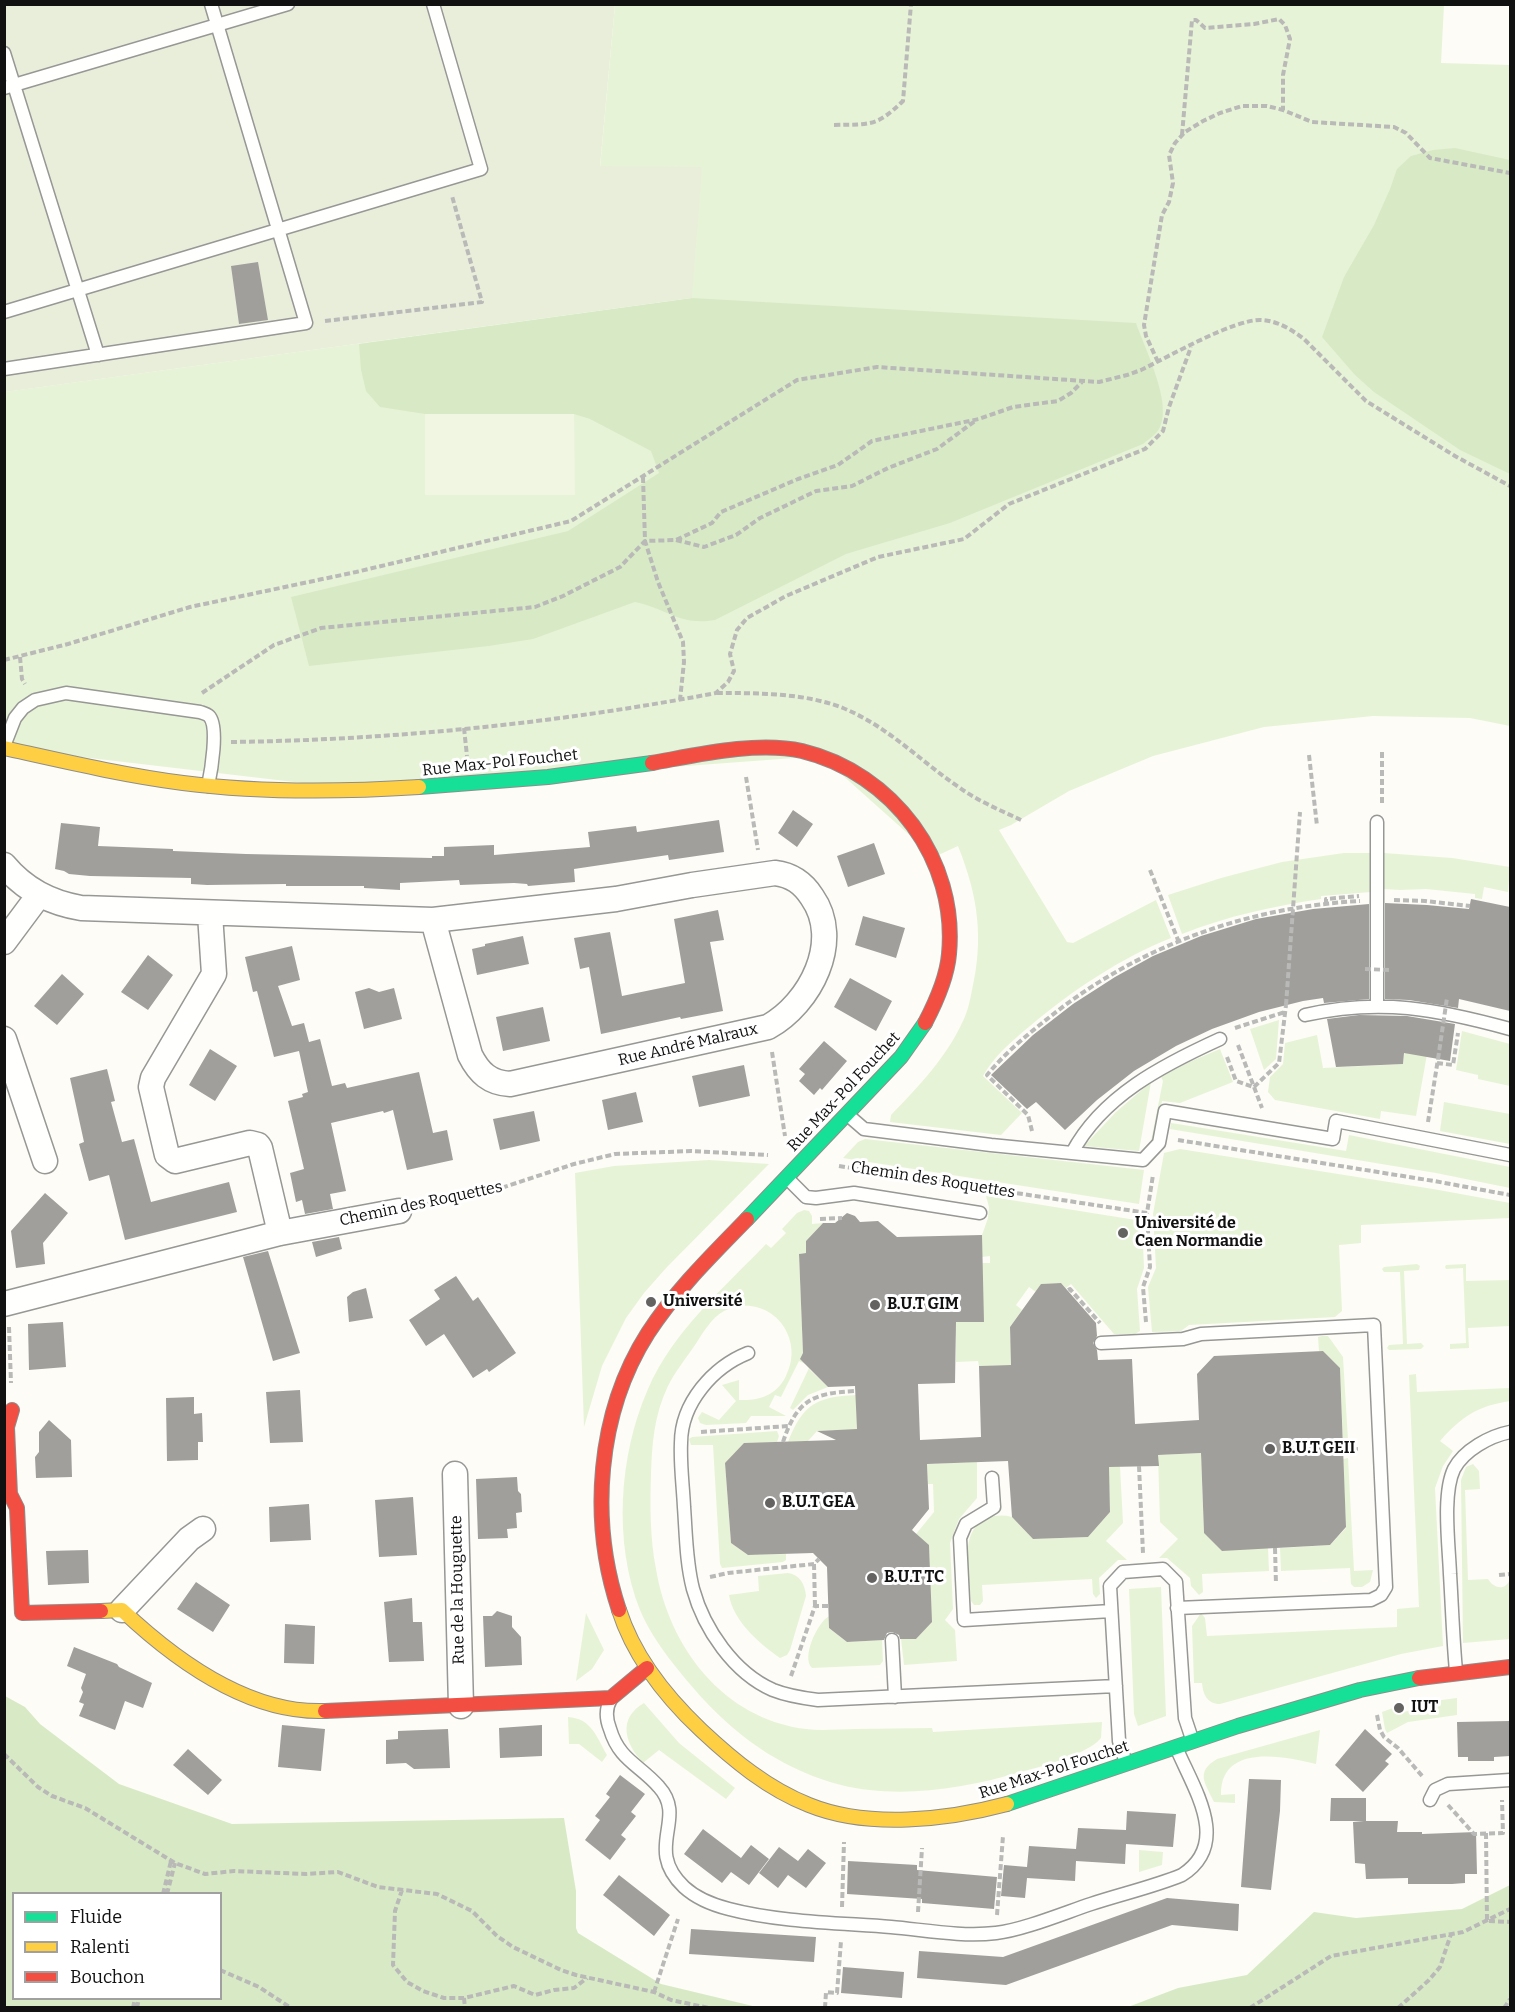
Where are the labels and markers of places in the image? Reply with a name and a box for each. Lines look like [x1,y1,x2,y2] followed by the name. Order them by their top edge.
[1135,1214,1263,1252] place label: Université de Caen Normandie
[1116,1226,1130,1240] marker: Université de Caen Normandie
[663,1292,742,1312] place label: Université
[644,1295,658,1309] marker: Université
[887,1295,959,1315] place label: B.U.T GIM
[868,1298,882,1312] marker: B.U.T GIM
[1282,1439,1355,1459] place label: B.U.T GEII
[1263,1442,1277,1456] marker: B.U.T GEII
[782,1493,855,1513] place label: B.U.T GEA
[763,1496,777,1510] marker: B.U.T GEA
[884,1568,944,1588] place label: B.U.T TC
[865,1571,879,1585] marker: B.U.T TC
[1411,1698,1438,1718] place label: IUT
[1392,1701,1406,1715] marker: IUT

